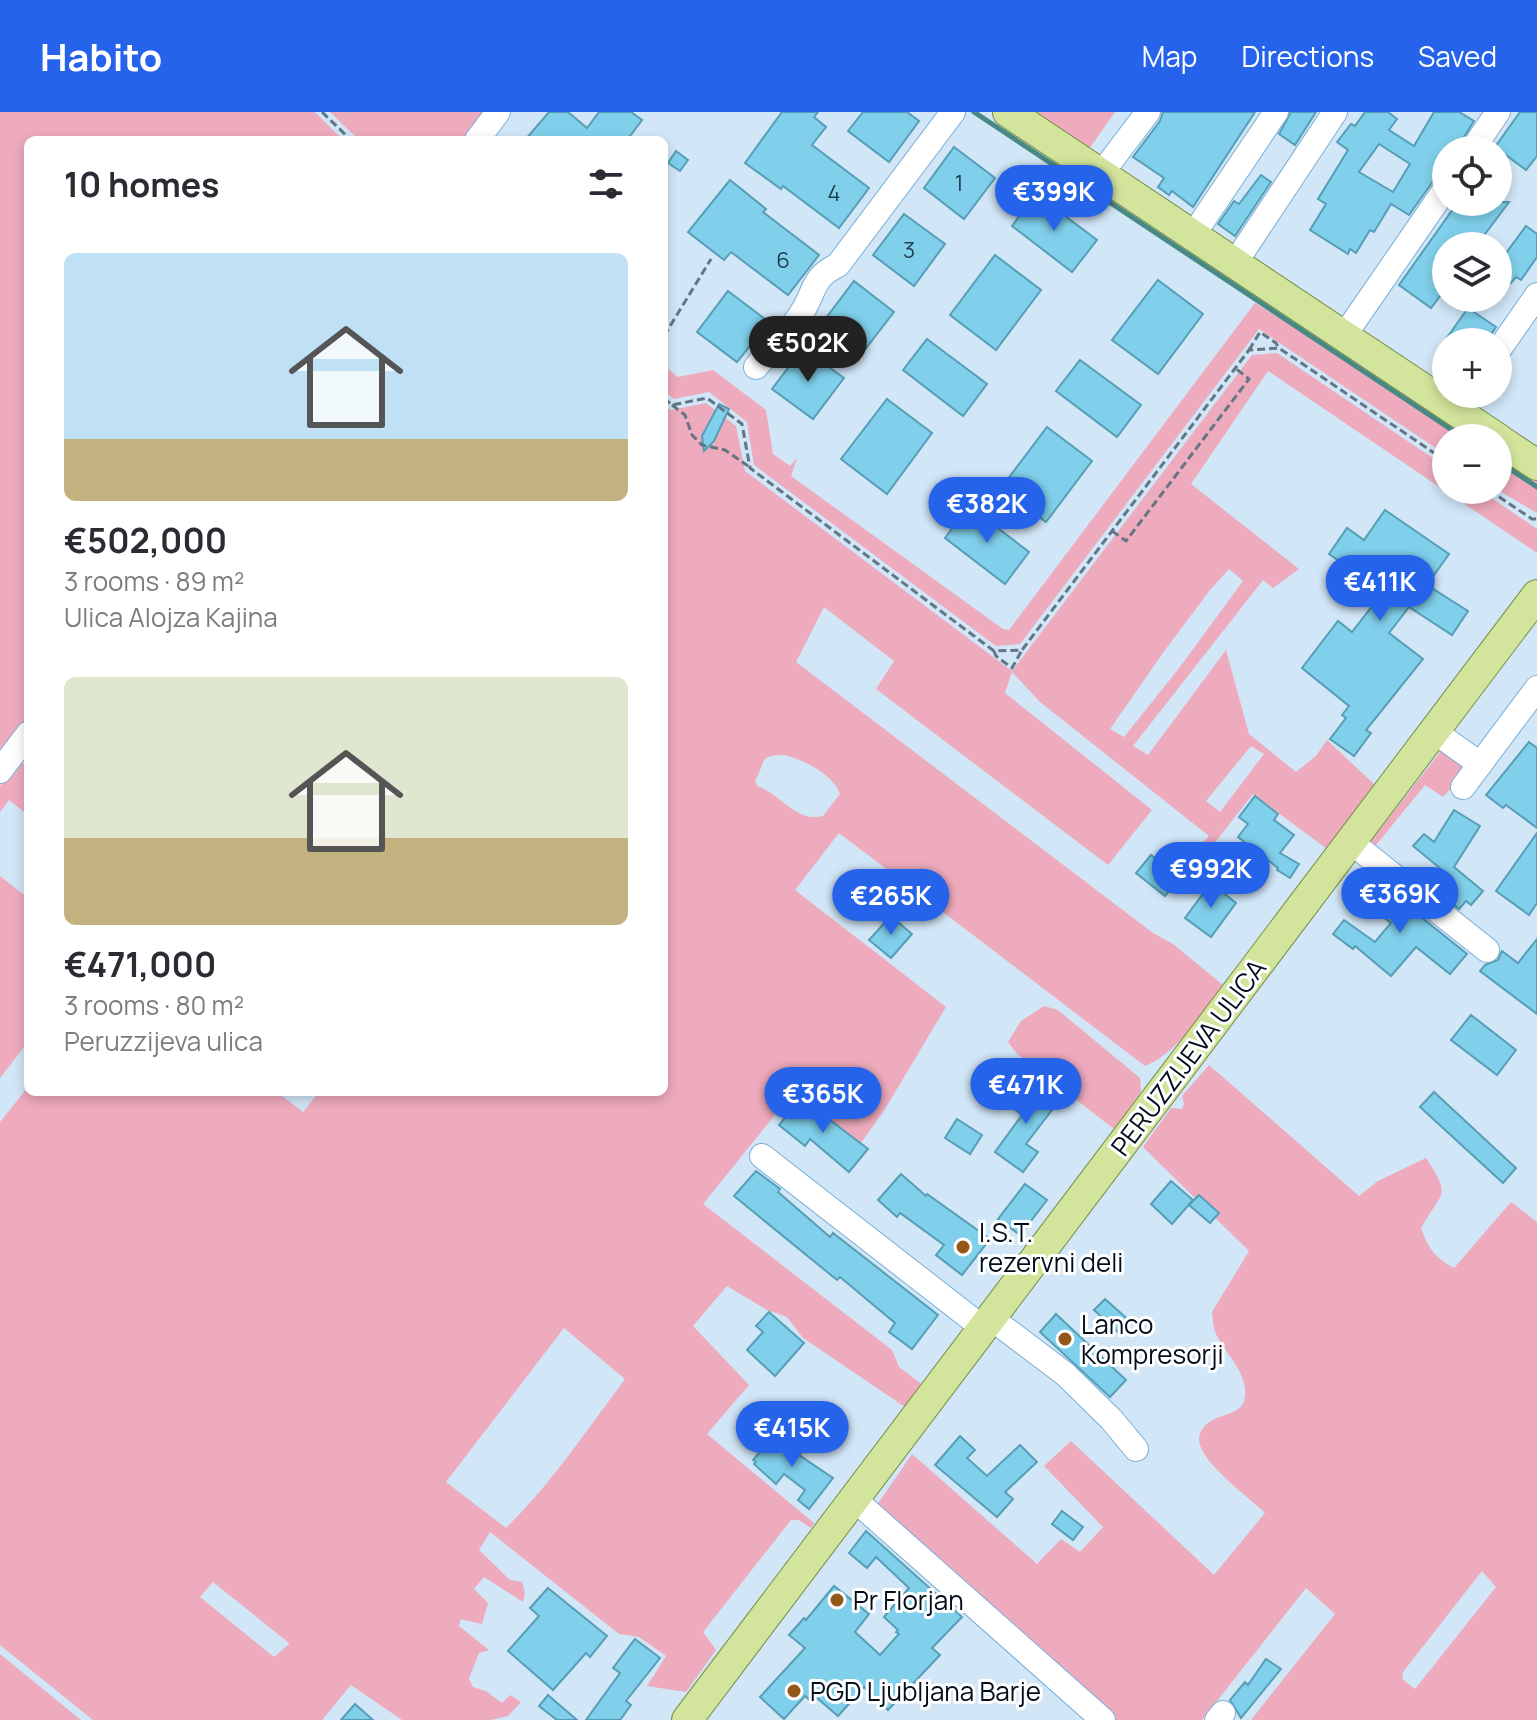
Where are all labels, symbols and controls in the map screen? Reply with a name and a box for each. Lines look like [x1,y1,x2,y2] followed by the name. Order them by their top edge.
[40,30,162,82] text: Habito
[1142,37,1197,75] text: Map
[1241,37,1374,75] text: Directions
[1418,37,1497,75] text: Saved
[1432,136,1512,504] map controls
[1432,136,1512,216] button: locate
[64,161,220,207] text: 10 homes
[584,162,628,206] icon: filters
[998,165,1110,233] pin: €399K
[955,168,963,198] house number: 1
[1013,173,1095,209] text: €399K
[828,178,840,208] house number: 4
[1432,232,1512,312] button: layers
[903,235,915,265] house number: 3
[776,245,790,275] house number: 6
[274,305,418,449] icon: home
[752,316,864,384] pin: €502K
[767,324,849,360] text: €502K
[1432,328,1512,408] button: +
[1432,424,1512,504] button: −
[931,477,1043,545] pin: €382K
[946,485,1028,521] text: €382K
[64,517,227,563] text: €502,000
[1324,555,1436,623] pin: €411K
[64,563,244,599] text: 3 rooms · 89 m²
[1344,563,1416,599] text: €411K
[64,599,278,635] text: Ulica Alojza Kajina
[274,729,418,873] icon: home
[1155,842,1267,910] pin: €992K
[1170,850,1252,886] text: €992K
[1344,867,1456,935] pin: €369K
[835,869,947,937] pin: €265K
[1359,875,1441,911] text: €369K
[850,877,932,913] text: €265K
[64,941,216,987] text: €471,000
[1102,951,1274,1163] street label: PERUZZIJEVA ULICA
[64,987,244,1023] text: 3 rooms · 80 m²
[64,1023,263,1059] text: Peruzzijeva ulica
[970,1058,1082,1126] pin: €471K
[988,1066,1064,1102] text: €471K
[767,1067,879,1135] pin: €365K
[782,1075,864,1111] text: €365K
[979,1214,1123,1280] place label: I.S.T. rezervni deli
[954,1238,972,1256] marker: I.S.T. rezervni deli
[1081,1306,1224,1372] place label: Lanco Kompresorji
[1056,1330,1074,1348] marker: Lanco Kompresorji
[736,1401,848,1469] pin: €415K
[754,1409,830,1445] text: €415K
[853,1582,964,1618] place label: Pr Florjan
[828,1591,846,1609] marker: Pr Florjan
[810,1673,1041,1709] place label: PGD Ljubljana Barje
[785,1682,803,1700] marker: PGD Ljubljana Barje

